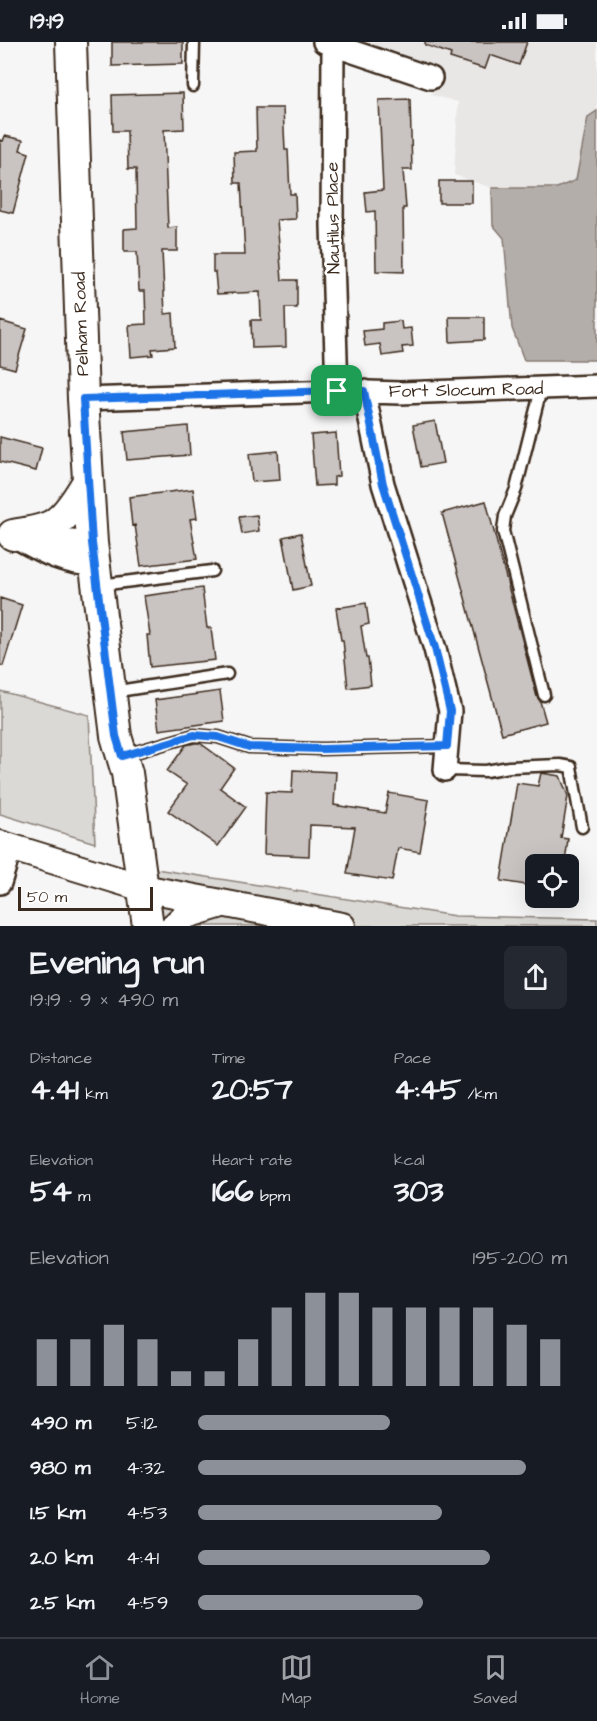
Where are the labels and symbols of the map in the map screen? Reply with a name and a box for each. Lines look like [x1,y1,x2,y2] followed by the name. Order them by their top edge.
[320,161,346,274] street label: Nautilus Place
[67,271,95,377] street label: Pelham Road
[311,365,362,416] pin
[388,376,544,404] street label: Fort Slocum Road
[18,884,153,911] scale bar

